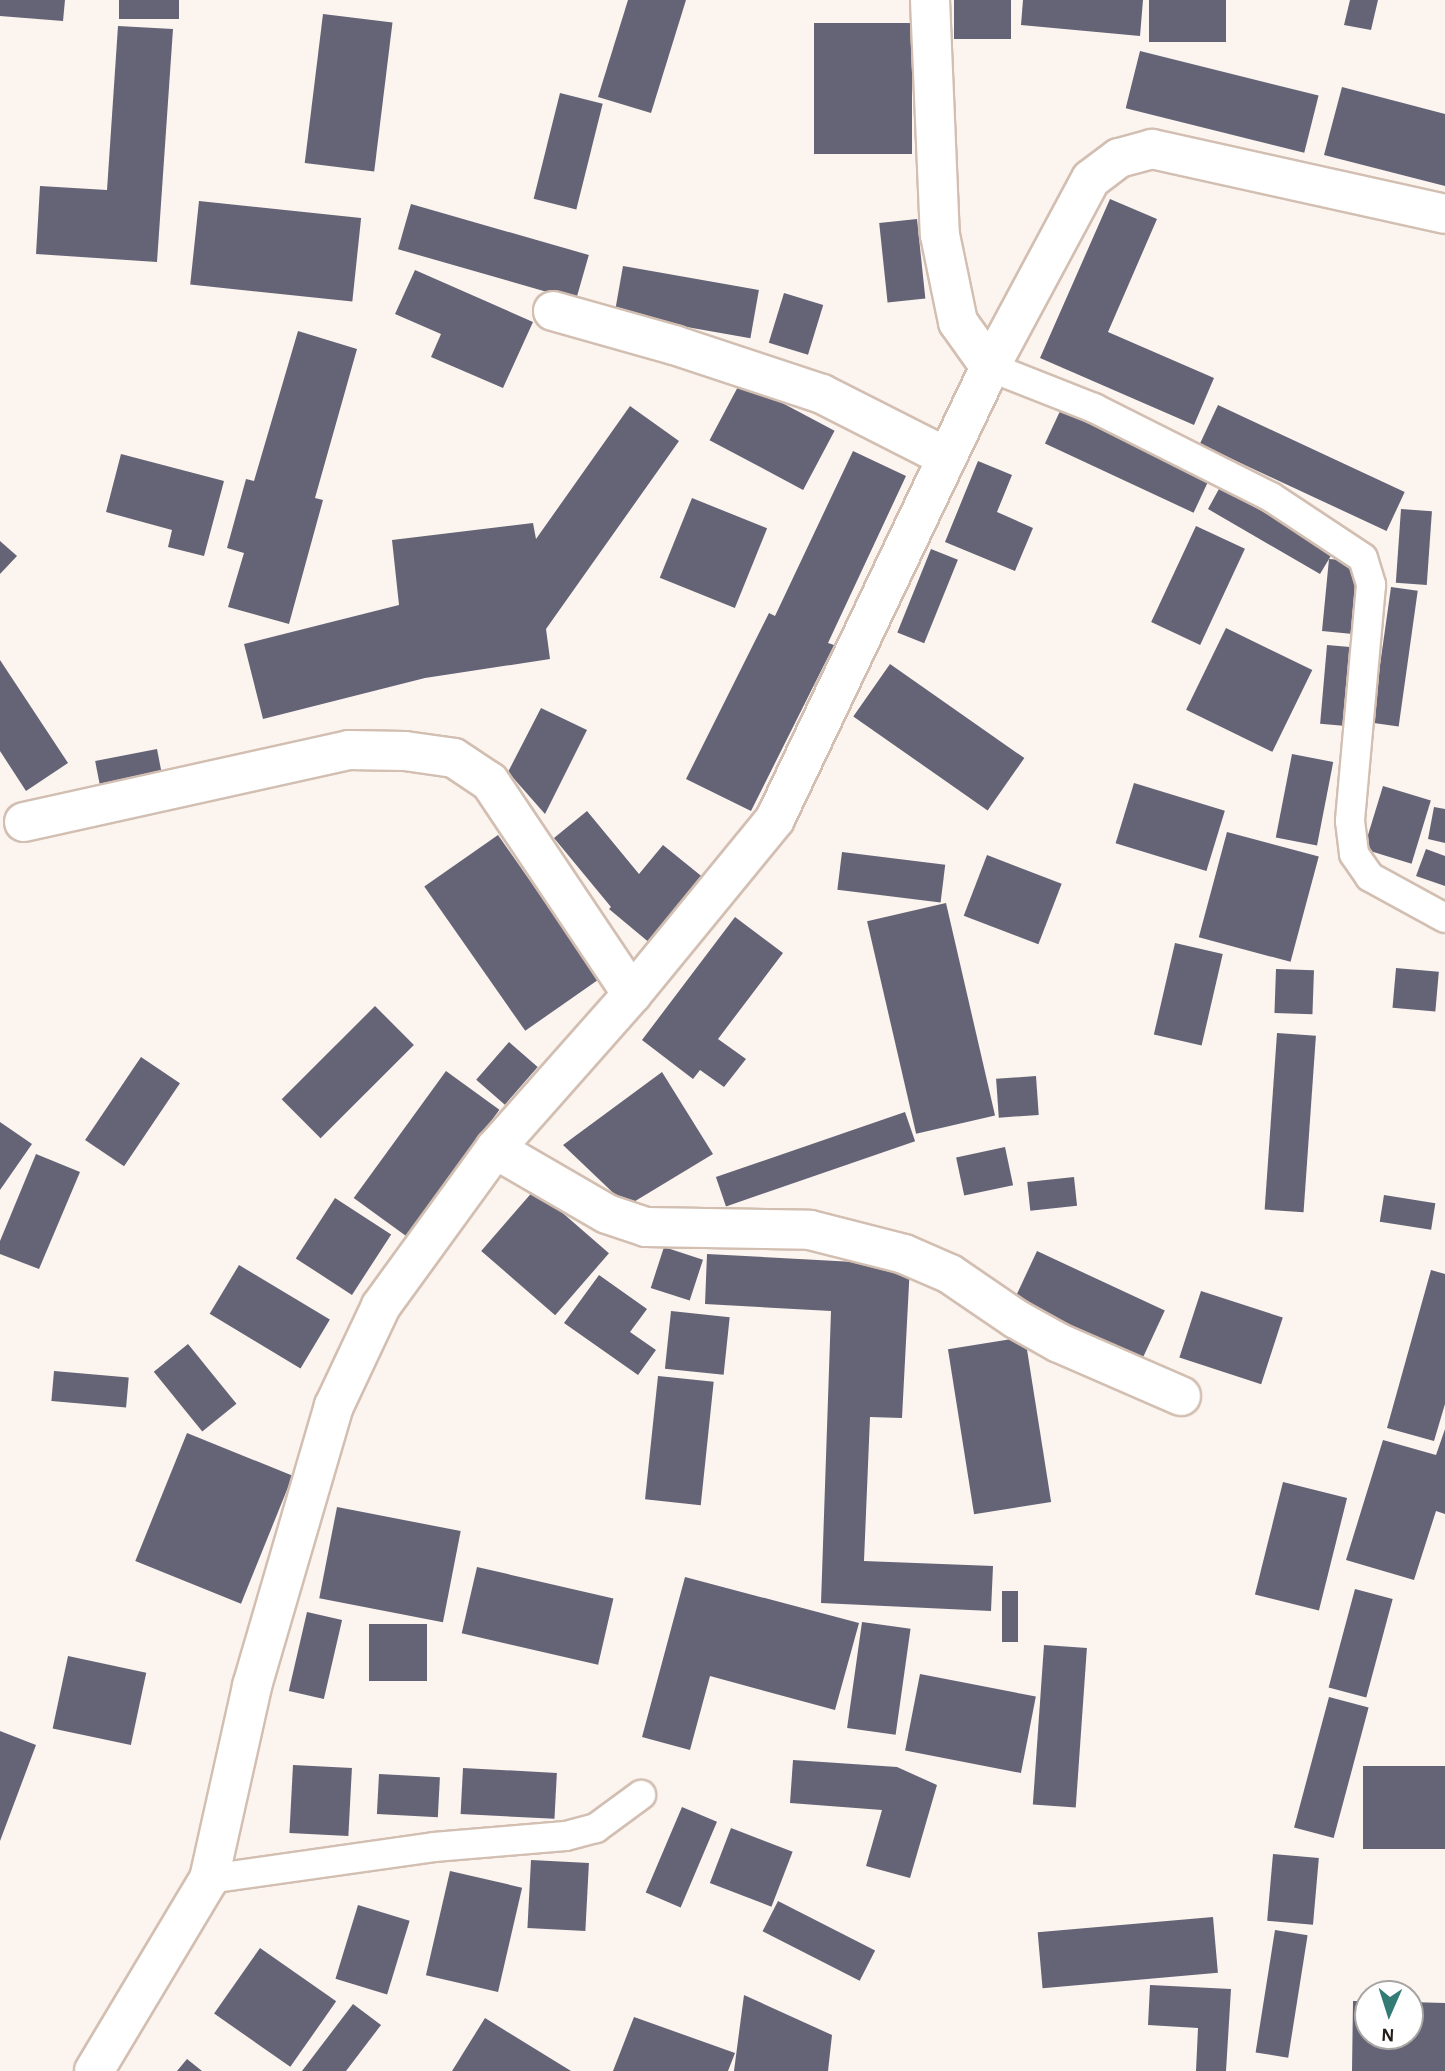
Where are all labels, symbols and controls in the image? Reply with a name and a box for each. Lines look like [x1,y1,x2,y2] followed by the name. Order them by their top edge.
[1354,1980,1424,2050] north arrow
[1381,2025,1395,2044] text: N

